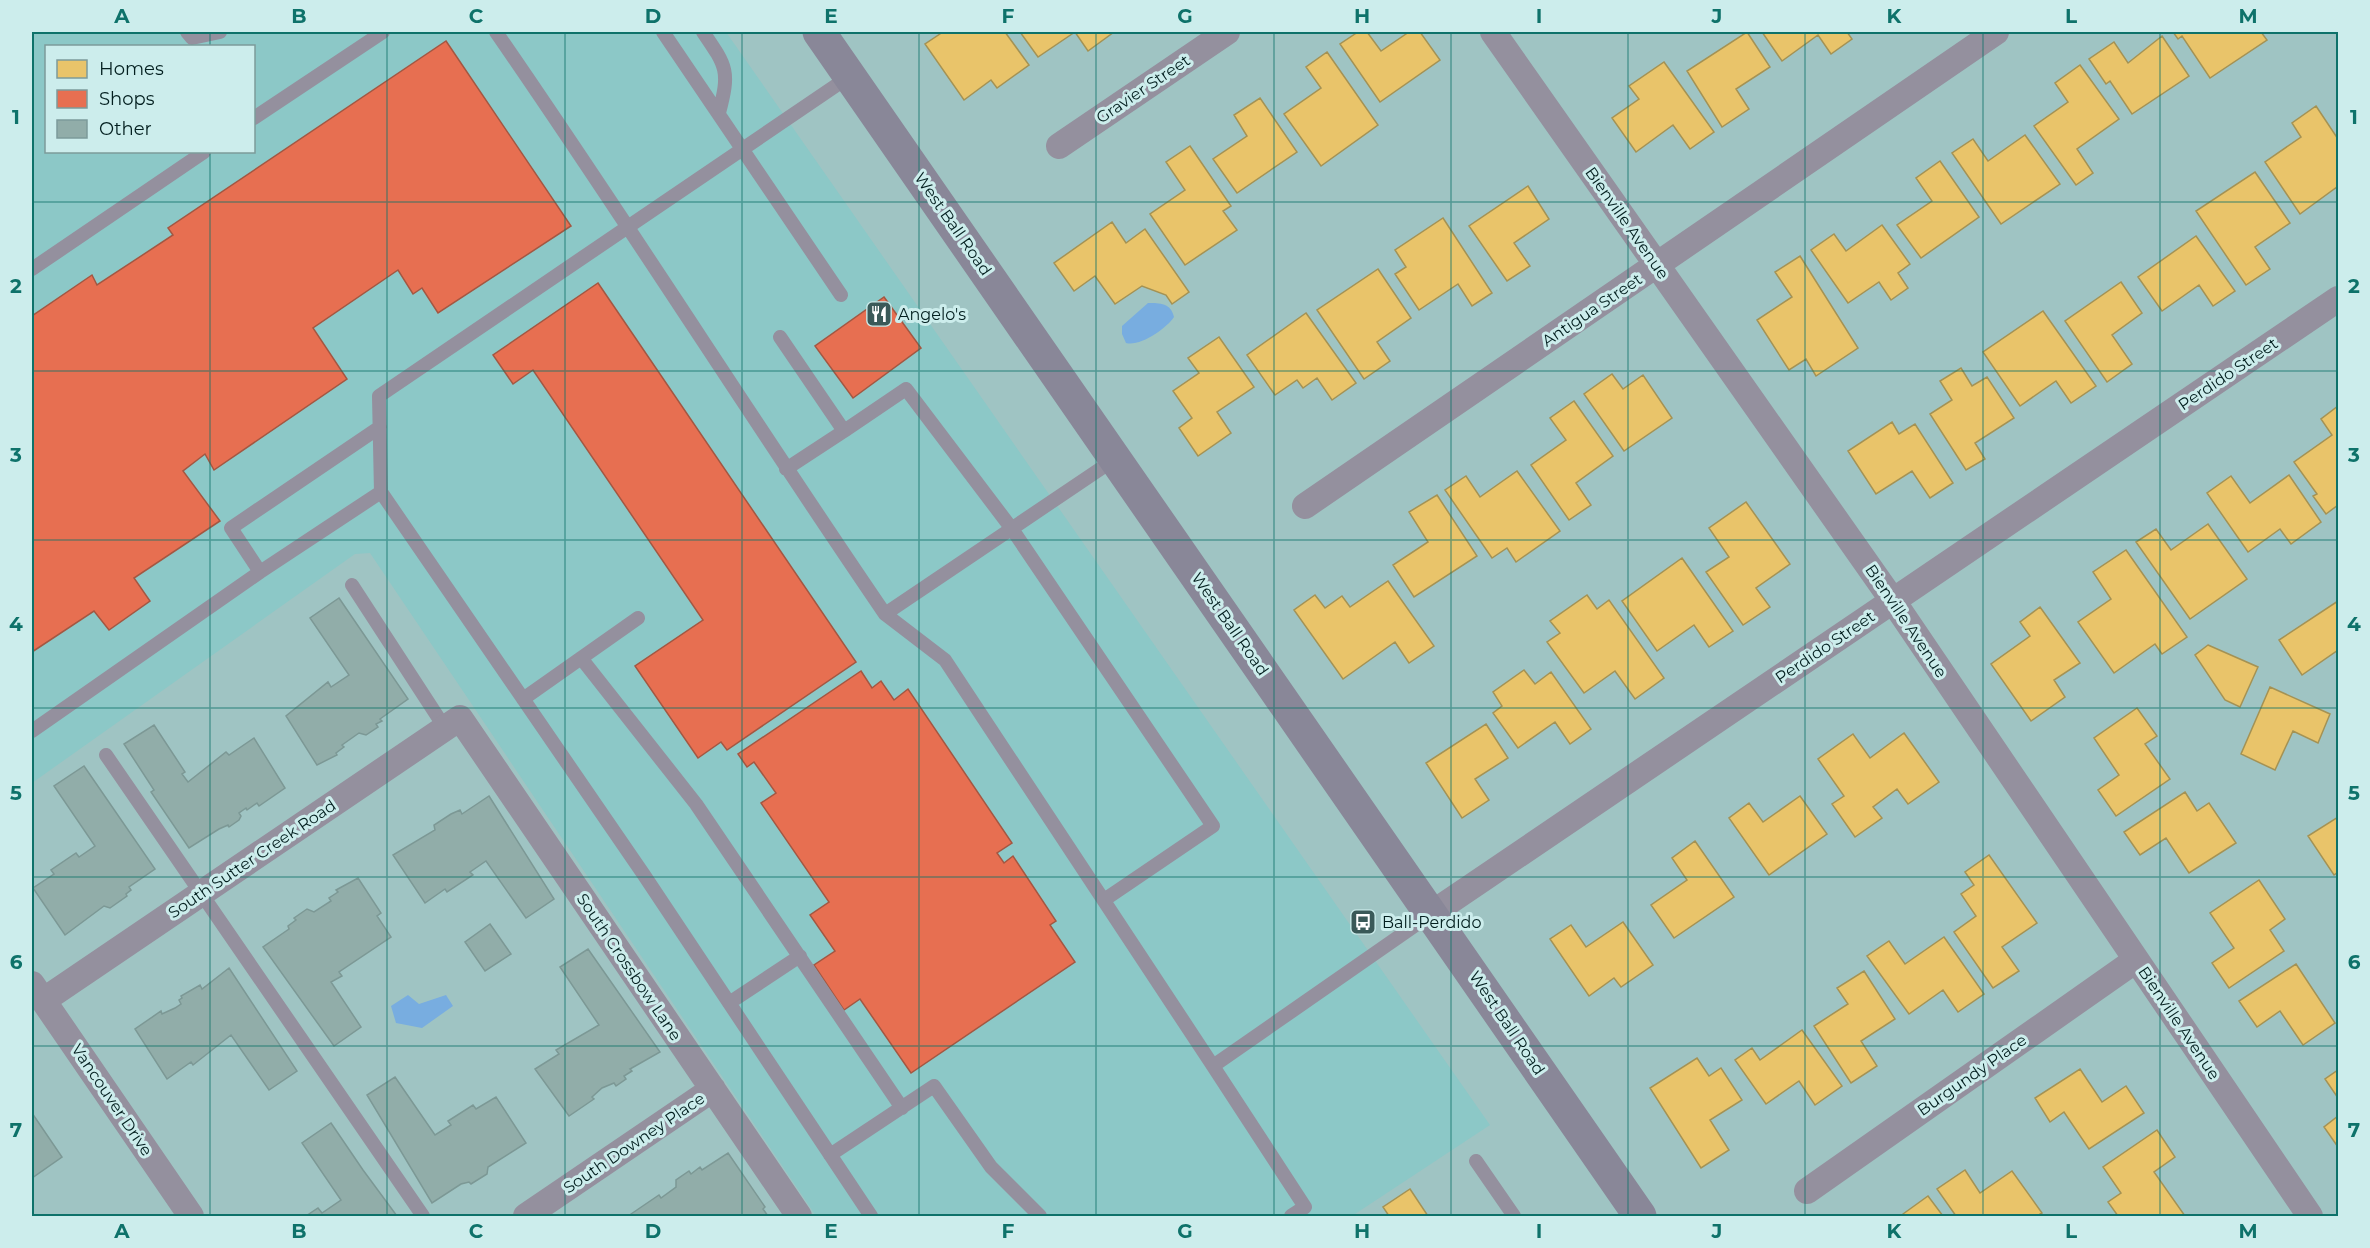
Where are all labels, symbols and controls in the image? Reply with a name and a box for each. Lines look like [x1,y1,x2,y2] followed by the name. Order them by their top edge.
[113,4,130,28] text: A
[291,4,307,28] text: B
[469,4,484,28] text: C
[645,4,661,28] text: D
[824,4,838,28] text: E
[1002,4,1015,28] text: F
[1177,4,1193,28] text: G
[1354,4,1370,28] text: H
[1536,4,1542,28] text: I
[1711,4,1722,28] text: J
[1887,4,1903,28] text: K
[2065,4,2077,28] text: L
[2238,4,2258,28] text: M
[45,45,255,153] legend
[1092,50,1194,127] street label: Gravier Street
[99,58,164,80] text: Homes
[99,88,155,110] text: Shops
[12,105,20,129] text: 1
[2350,105,2358,129] text: 1
[99,118,152,140] text: Other
[1581,163,1673,283] street label: Bienville Avenue
[910,169,996,279] street label: West Ball Road
[1538,269,1646,351] street label: Antigua Street
[10,274,22,298] text: 2
[2348,274,2360,298] text: 2
[864,299,894,329] restaurant icon: Angelo's
[898,305,966,324] place label: Angelo's
[2175,333,2282,414] street label: Perdido Street
[9,443,22,467] text: 3
[2347,443,2360,467] text: 3
[1861,561,1951,681] street label: Bienville Avenue
[1187,569,1273,679] street label: West Ball Road
[1772,606,1879,687] street label: Perdido Street
[9,612,23,636] text: 4
[2347,612,2361,636] text: 4
[10,781,22,805] text: 5
[2348,781,2360,805] text: 5
[165,796,339,922] street label: South Sutter Creek Road
[573,890,685,1044] street label: South Crossbow Lane
[1348,907,1378,937] bus stop icon: Ball-Perdido
[1382,913,1481,932] place label: Ball-Perdido
[10,950,23,974] text: 6
[2348,950,2361,974] text: 6
[2134,963,2224,1083] street label: Bienville Avenue
[1465,967,1549,1079] street label: West Ball Road
[1914,1030,2030,1120] street label: Burgundy Place
[68,1040,156,1160] street label: Vancouver Drive
[560,1089,708,1197] street label: South Downey Place
[10,1118,22,1142] text: 7
[2348,1118,2360,1142] text: 7
[113,1219,130,1243] text: A
[291,1219,307,1243] text: B
[469,1219,484,1243] text: C
[645,1219,661,1243] text: D
[824,1219,838,1243] text: E
[1002,1219,1015,1243] text: F
[1177,1219,1193,1243] text: G
[1354,1219,1370,1243] text: H
[1536,1219,1542,1243] text: I
[1711,1219,1722,1243] text: J
[1887,1219,1903,1243] text: K
[2065,1219,2077,1243] text: L
[2238,1219,2258,1243] text: M

